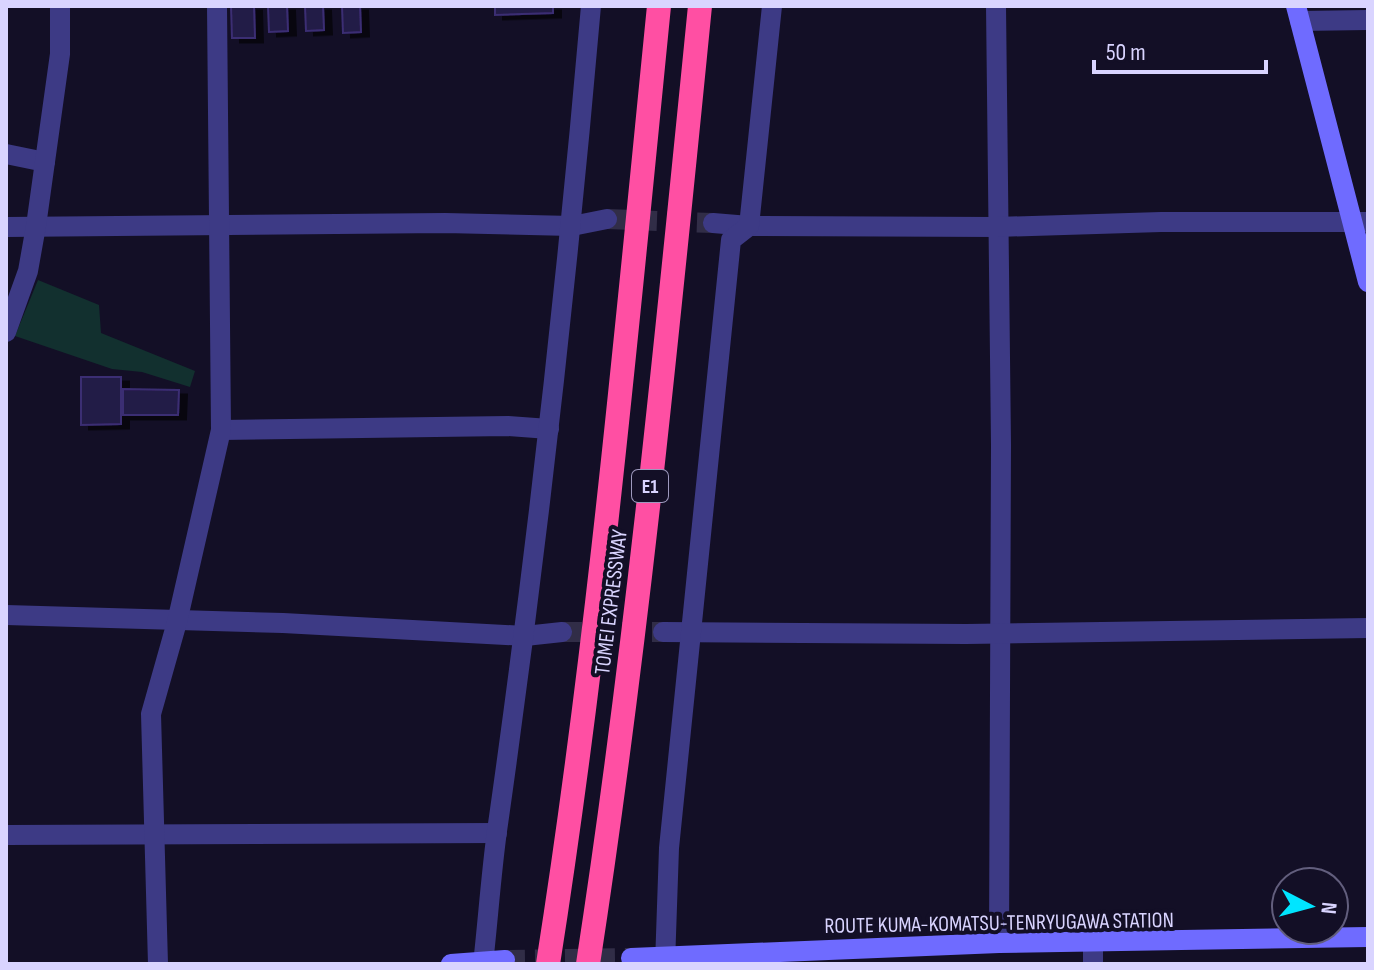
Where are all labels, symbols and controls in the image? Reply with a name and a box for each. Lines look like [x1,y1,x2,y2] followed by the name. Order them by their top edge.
[1094,24,1266,74] scale bar
[1106,38,1146,67] text: 50 m
[632,470,668,502] road number: E1
[589,528,634,676] street label: TOMEI EXPRESSWAY
[1270,866,1350,946] north arrow
[1314,901,1342,915] text: N
[824,907,1174,940] street label: ROUTE KUMA-KOMATSU-TENRYUGAWA STATION

